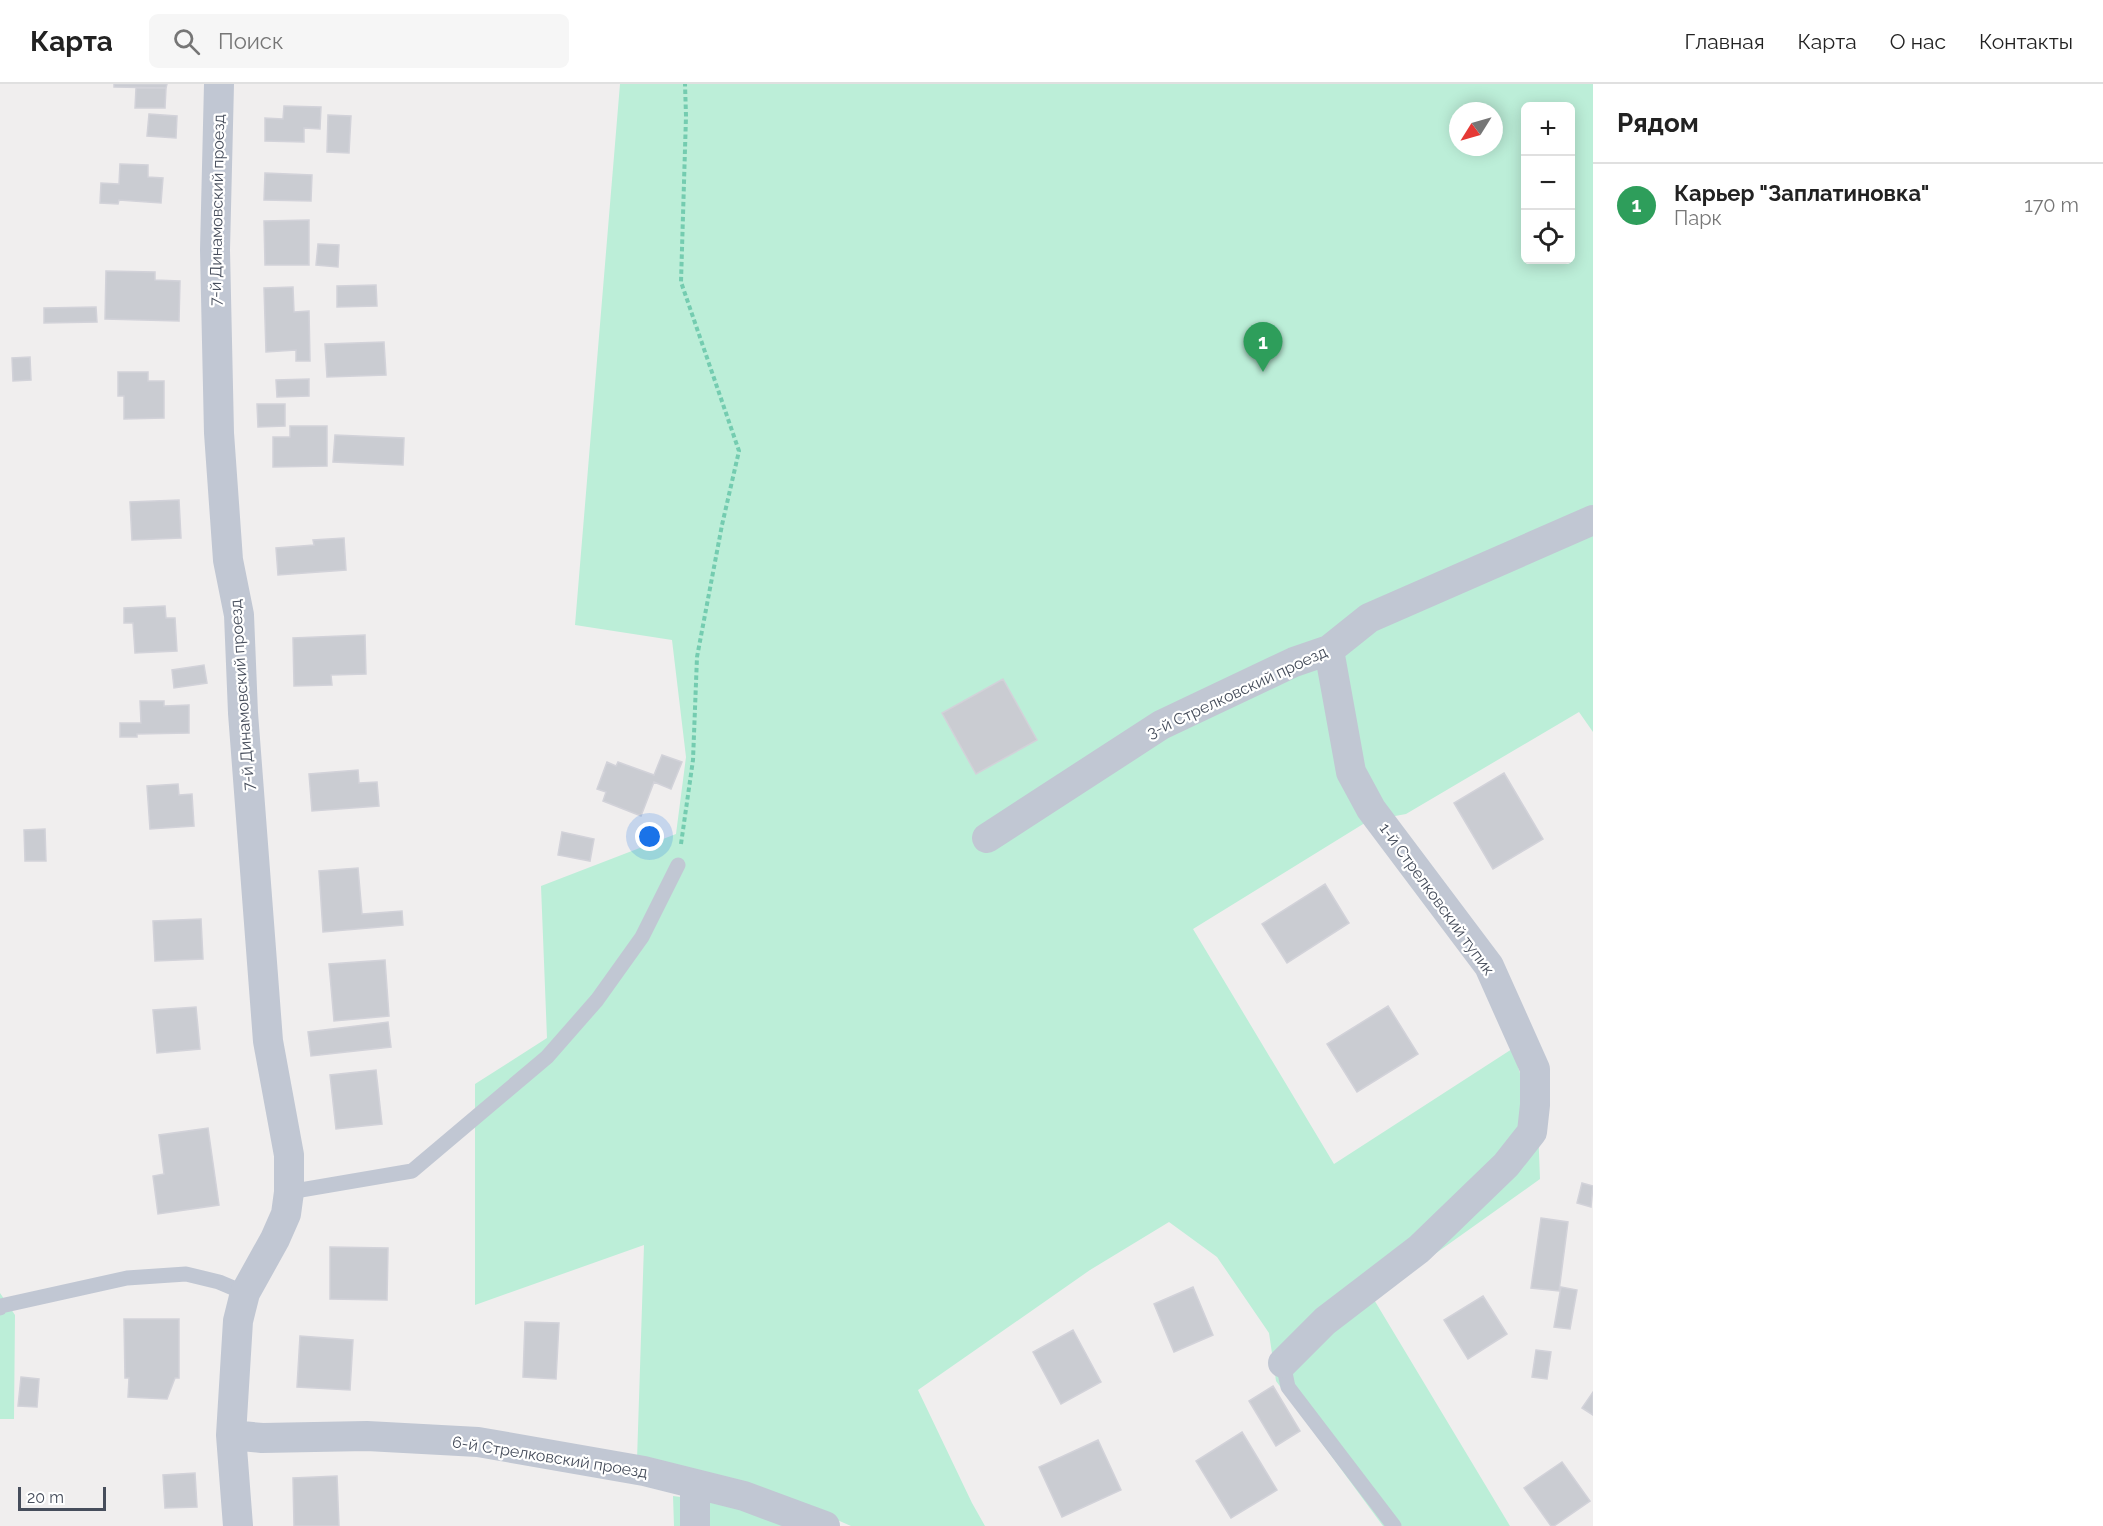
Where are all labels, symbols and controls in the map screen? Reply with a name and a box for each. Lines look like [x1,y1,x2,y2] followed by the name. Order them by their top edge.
[149,14,569,68] search box
[30,25,113,58] text: Карта
[170,25,203,58] icon: search
[218,28,283,54] text: Поиск
[1685,29,1765,54] text: Главная
[1798,29,1857,54] text: Карта
[1890,29,1946,54] text: О нас
[1979,29,2073,54] text: Контакты
[1449,102,1503,156] north arrow
[1521,102,1575,264] map controls
[1521,102,1575,156] button: +
[1617,108,1699,138] text: Рядом
[206,114,228,306] street label: 7-й Динамовский проезд
[1521,156,1575,210] button: −
[1674,180,1929,206] text: Карьер "Заплатиновка"
[1632,193,1641,217] text: 1
[2024,193,2079,217] text: 170 m
[1674,206,1722,230] text: Парк
[1521,210,1575,264] button: locate
[1244,322,1282,372] pin: 1
[226,599,258,791] street label: 7-й Динамовский проезд
[1144,642,1330,742] street label: 3-й Стрелковский проезд
[1375,819,1499,979] street label: 1-й Стрелковский тупик
[635,822,664,851] your location
[451,1432,649,1482] street label: 6-й Стрелковский проезд
[18,1484,106,1512] scale bar
[27,1488,64,1507] text: 20 m

